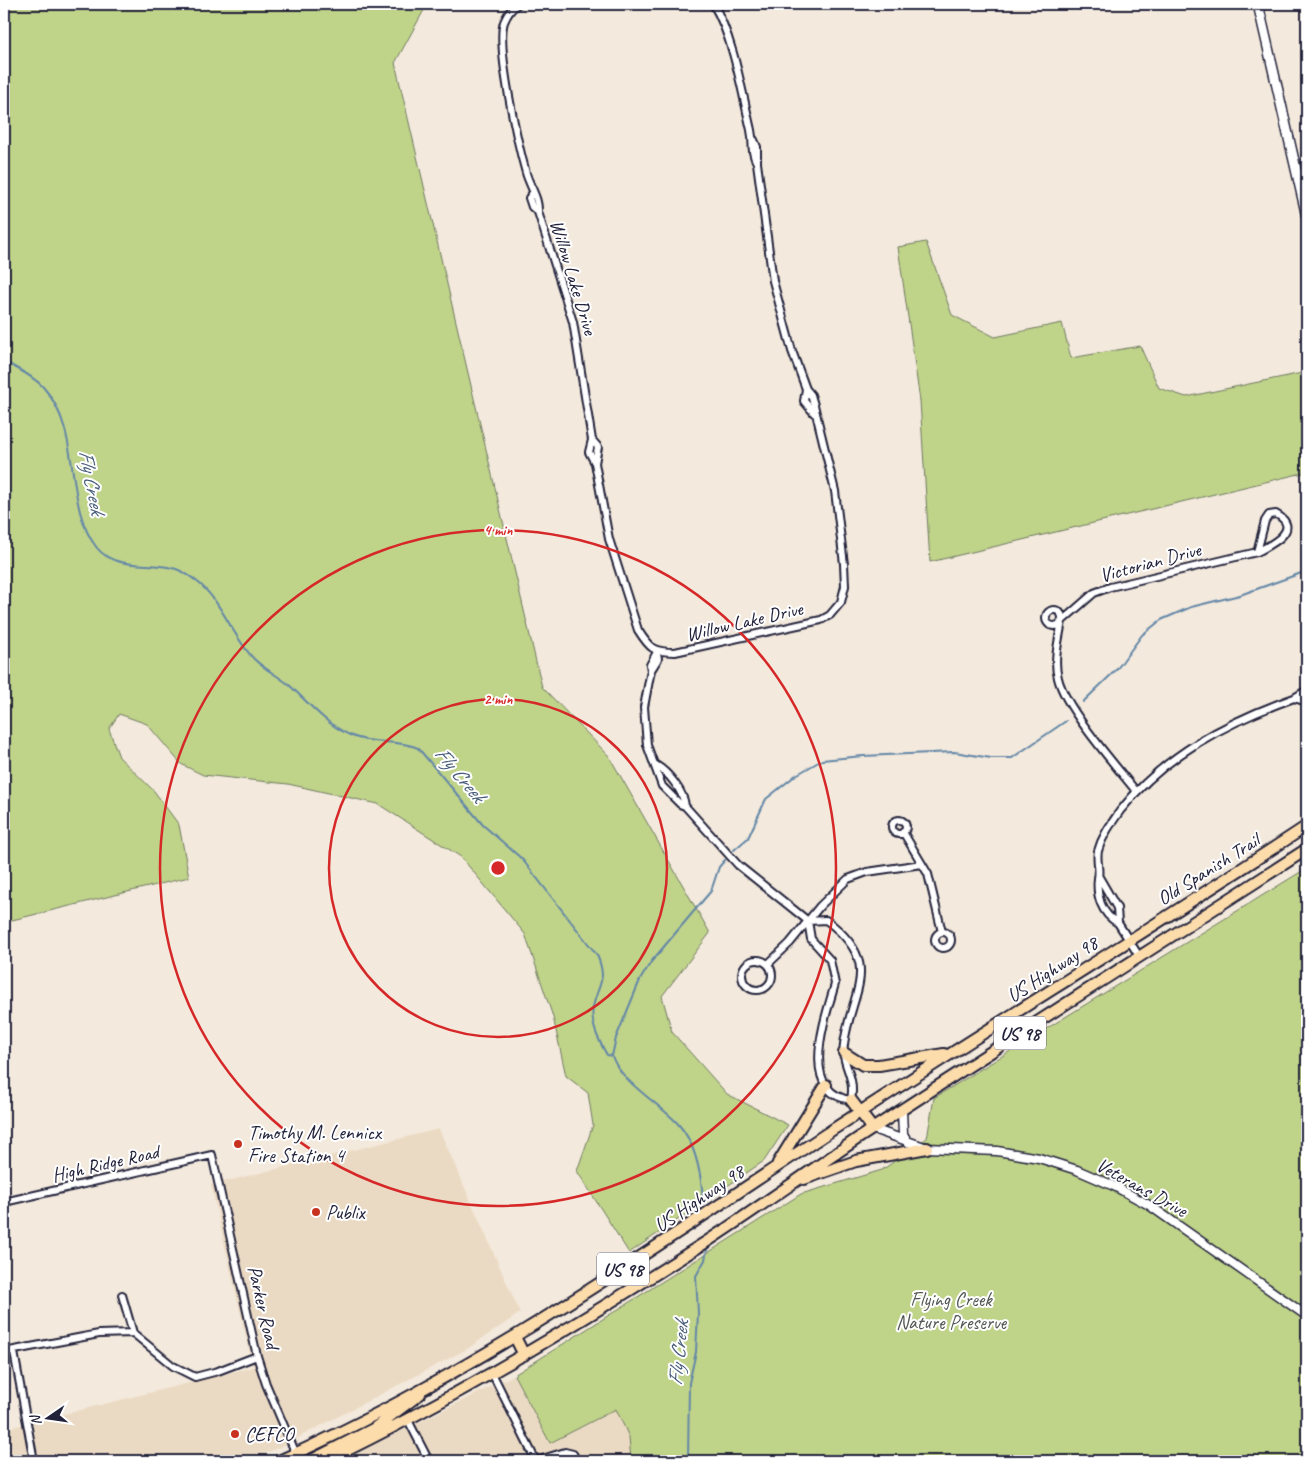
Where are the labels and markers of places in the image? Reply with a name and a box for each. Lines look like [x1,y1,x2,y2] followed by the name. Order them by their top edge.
[489,859,507,877] centre of rings
[248,1120,383,1168] place label: Timothy M. Lennicx Fire Station 4
[232,1138,244,1150] marker: Timothy M. Lennicx Fire Station 4
[326,1200,367,1225] place label: Publix
[310,1206,322,1218] marker: Publix
[245,1422,296,1447] place label: CEFCO
[229,1428,241,1440] marker: CEFCO

